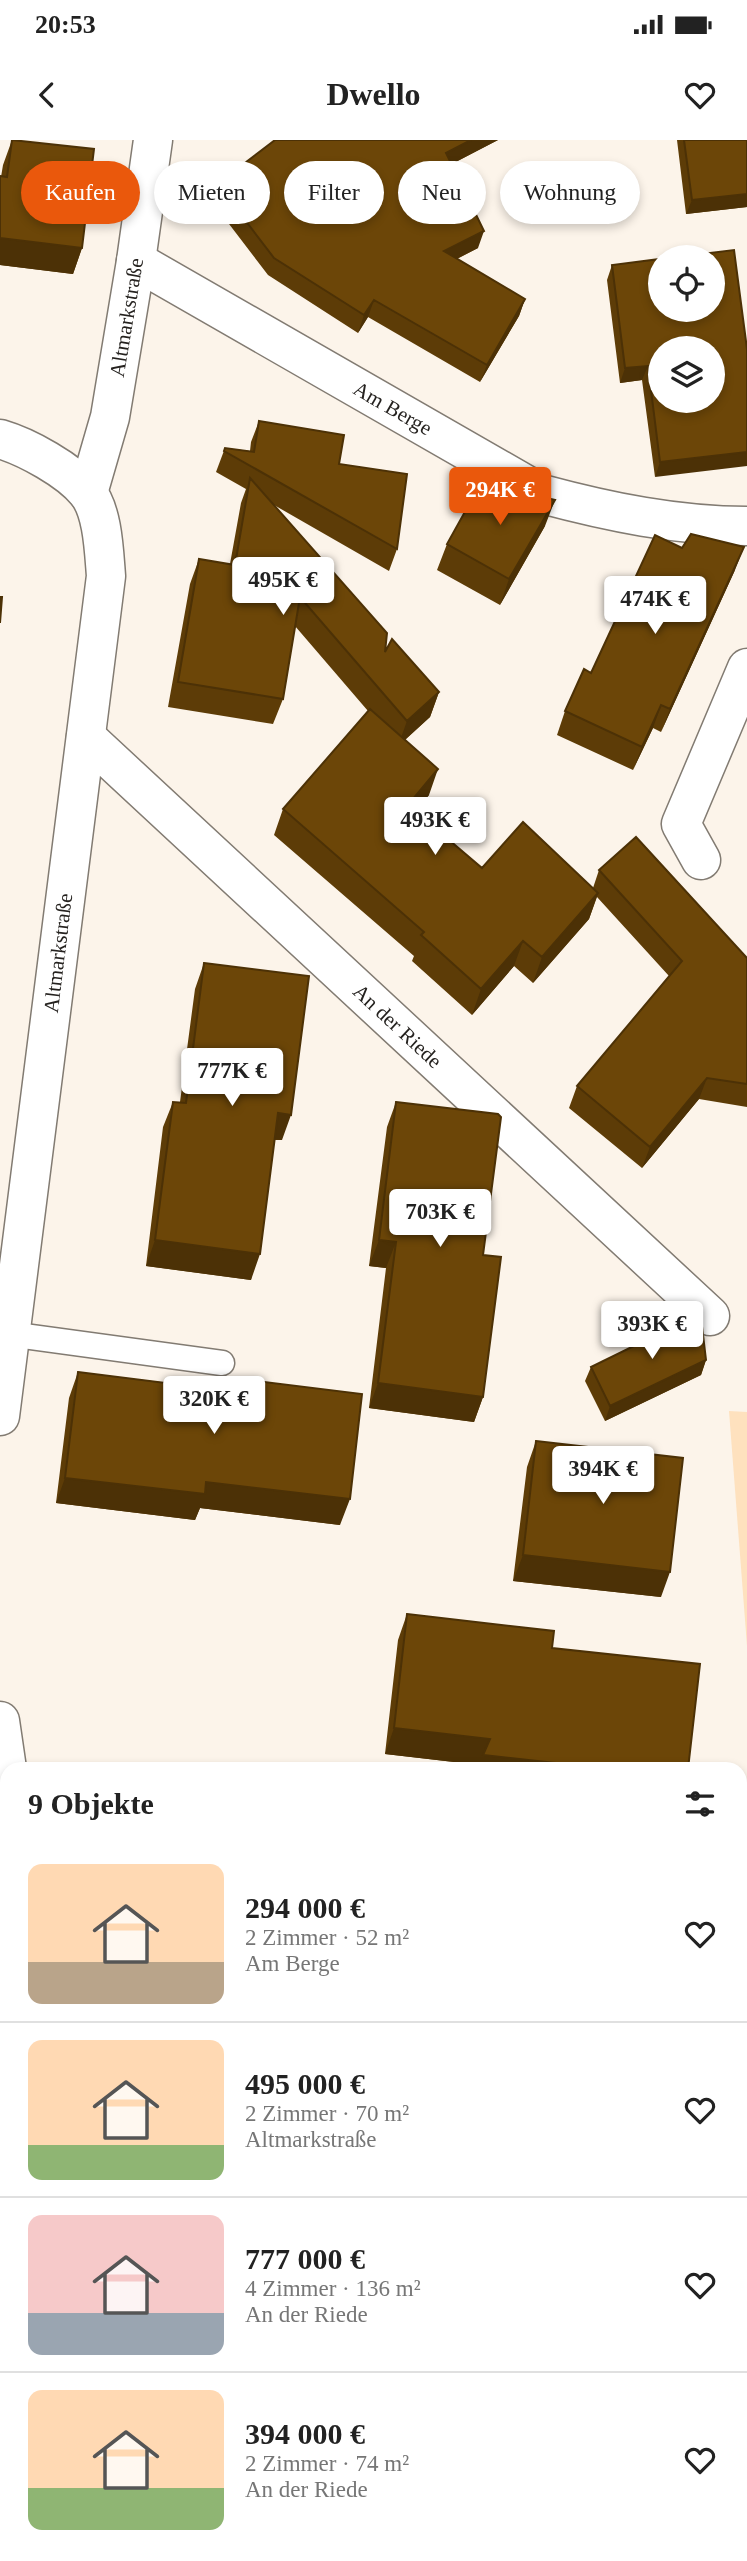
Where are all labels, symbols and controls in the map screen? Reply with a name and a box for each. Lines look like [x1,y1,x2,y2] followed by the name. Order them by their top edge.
[35,10,96,39] text: 20:53
[28,76,66,114] icon: back
[326,76,421,112] text: Dwello
[681,76,719,114] icon: heart
[21,161,140,224] chip: Kaufen
[154,161,270,224] chip: Mieten
[284,161,384,224] chip: Filter
[398,161,486,224] chip: Neu
[500,161,640,224] chip: Wohnung
[648,245,725,413] map controls
[648,245,725,322] button: locate
[105,256,148,379] street label: Altmarkstraße
[648,336,725,413] button: layers
[349,376,436,440] street label: Am Berge
[443,468,557,527] pin: 294K €
[465,477,535,502] text: 294K €
[226,558,340,617] pin: 495K €
[248,567,318,592] text: 495K €
[598,576,712,636] pin: 474K €
[620,586,690,611] text: 474K €
[378,798,492,857] pin: 493K €
[400,807,470,832] text: 493K €
[39,892,77,1014] street label: Altmarkstraße
[348,979,447,1073] street label: An der Riede
[175,1048,289,1108] pin: 777K €
[197,1058,267,1083] text: 777K €
[383,1190,497,1249] pin: 703K €
[405,1199,475,1224] text: 703K €
[595,1302,709,1361] pin: 393K €
[617,1311,687,1336] text: 393K €
[157,1376,271,1436] pin: 320K €
[179,1386,249,1411] text: 320K €
[546,1446,660,1506] pin: 394K €
[568,1456,638,1481] text: 394K €
[681,1785,719,1823] icon: filters
[28,1787,154,1820] text: 9 Objekte
[245,1891,365,1924] text: 294 000 €
[84,1892,168,1976] icon: home
[681,1915,719,1953] icon: heart
[245,1925,409,1950] text: 2 Zimmer · 52 m²
[245,1951,340,1976] text: Am Berge
[245,2067,365,2100] text: 495 000 €
[84,2068,168,2152] icon: home
[681,2091,719,2129] icon: heart
[245,2101,409,2126] text: 2 Zimmer · 70 m²
[245,2127,377,2152] text: Altmarkstraße
[245,2242,365,2275] text: 777 000 €
[84,2243,168,2327] icon: home
[681,2266,719,2304] icon: heart
[245,2276,421,2301] text: 4 Zimmer · 136 m²
[245,2302,368,2327] text: An der Riede
[245,2417,365,2450] text: 394 000 €
[84,2418,168,2502] icon: home
[681,2441,719,2479] icon: heart
[245,2451,409,2476] text: 2 Zimmer · 74 m²
[245,2477,368,2502] text: An der Riede

